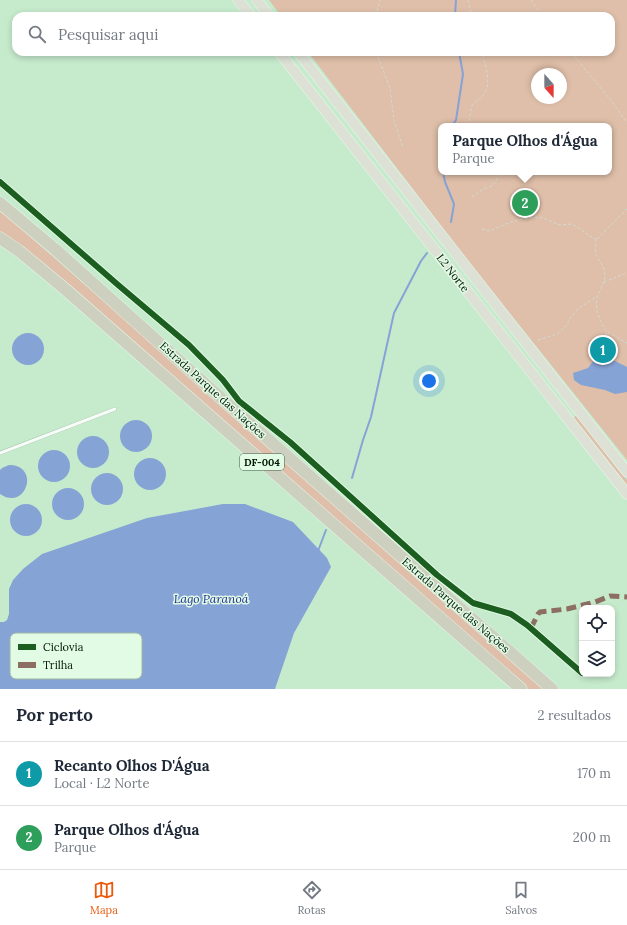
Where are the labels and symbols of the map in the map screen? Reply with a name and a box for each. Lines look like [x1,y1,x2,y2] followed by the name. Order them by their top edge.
[531,68,567,104] north arrow
[512,188,538,218] pin: 2
[434,251,472,295] street label: L2 Norte
[590,335,616,365] pin: 1
[157,339,269,441] street label: Estrada Parque das Nações
[419,371,439,391] your location
[240,454,284,470] road number: DF-004
[399,554,513,656] street label: Estrada Parque das Nações
[174,591,249,606] water label: Lago Paranoá
[10,633,142,679] legend
[43,640,84,654] text: Ciclovia
[43,658,73,672] text: Trilha

